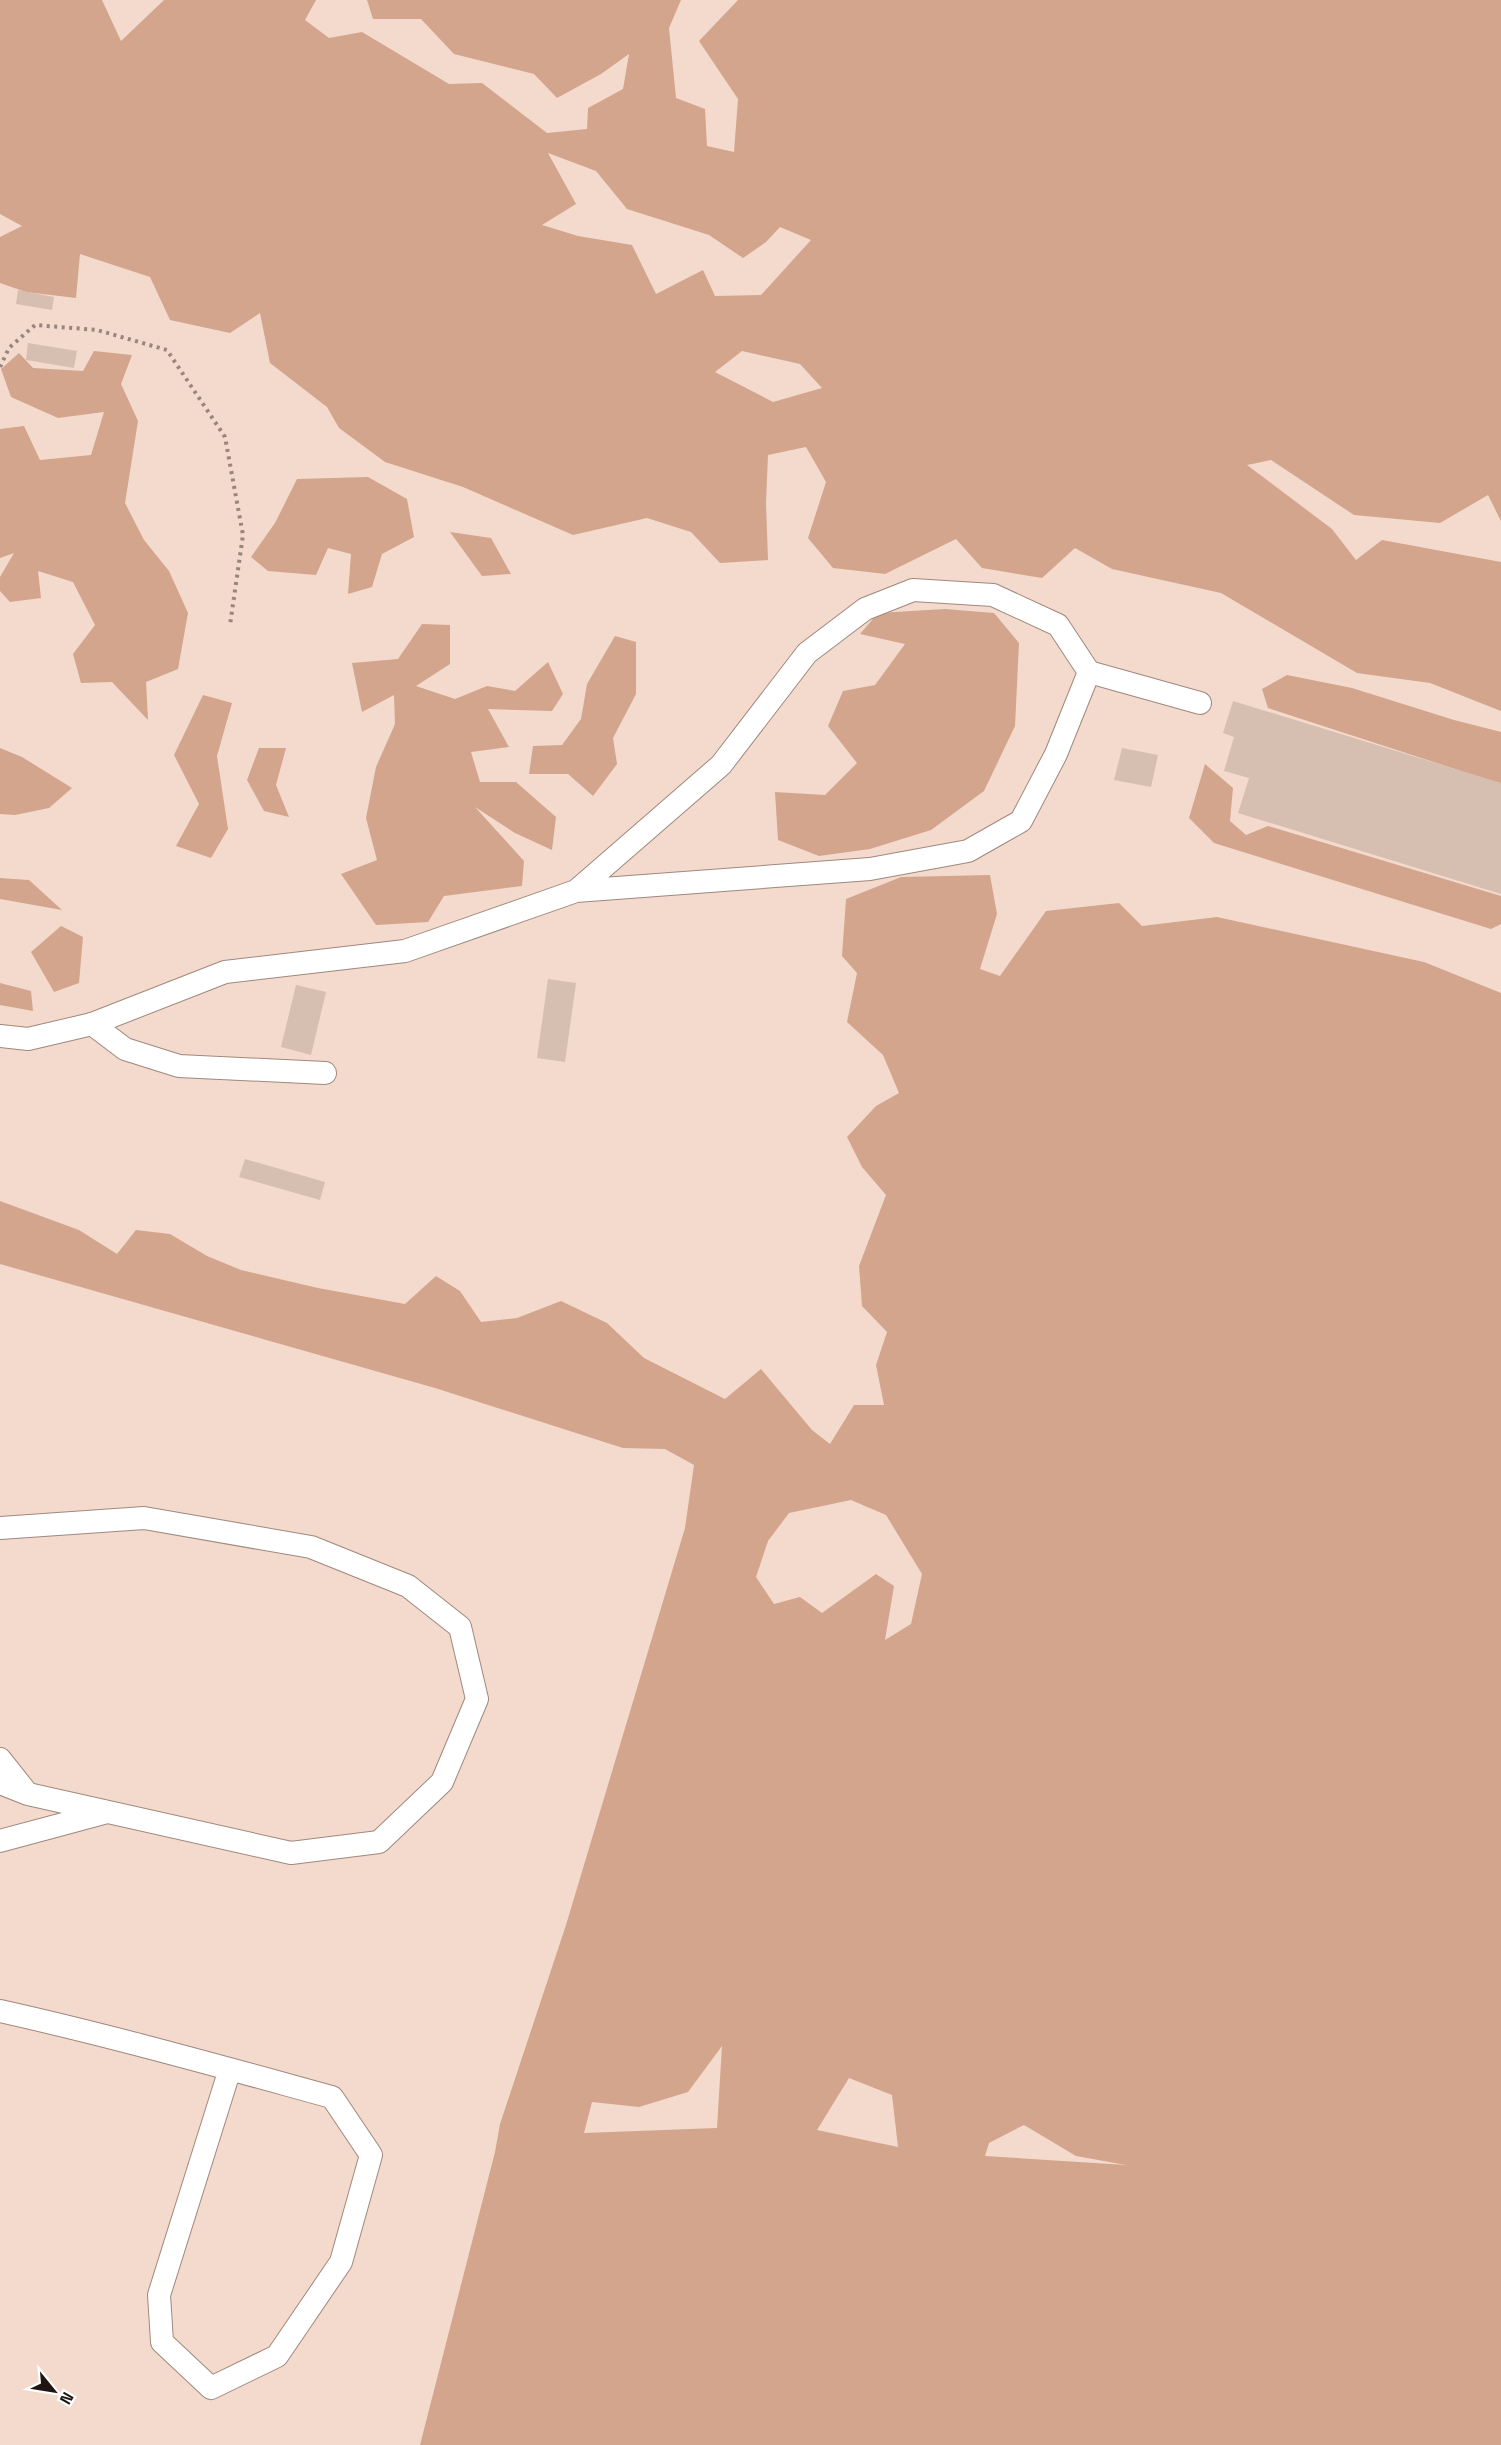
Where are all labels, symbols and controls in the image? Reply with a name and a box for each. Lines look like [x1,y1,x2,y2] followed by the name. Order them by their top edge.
[24,2361,84,2421] north arrow
[55,2388,78,2408] text: N

